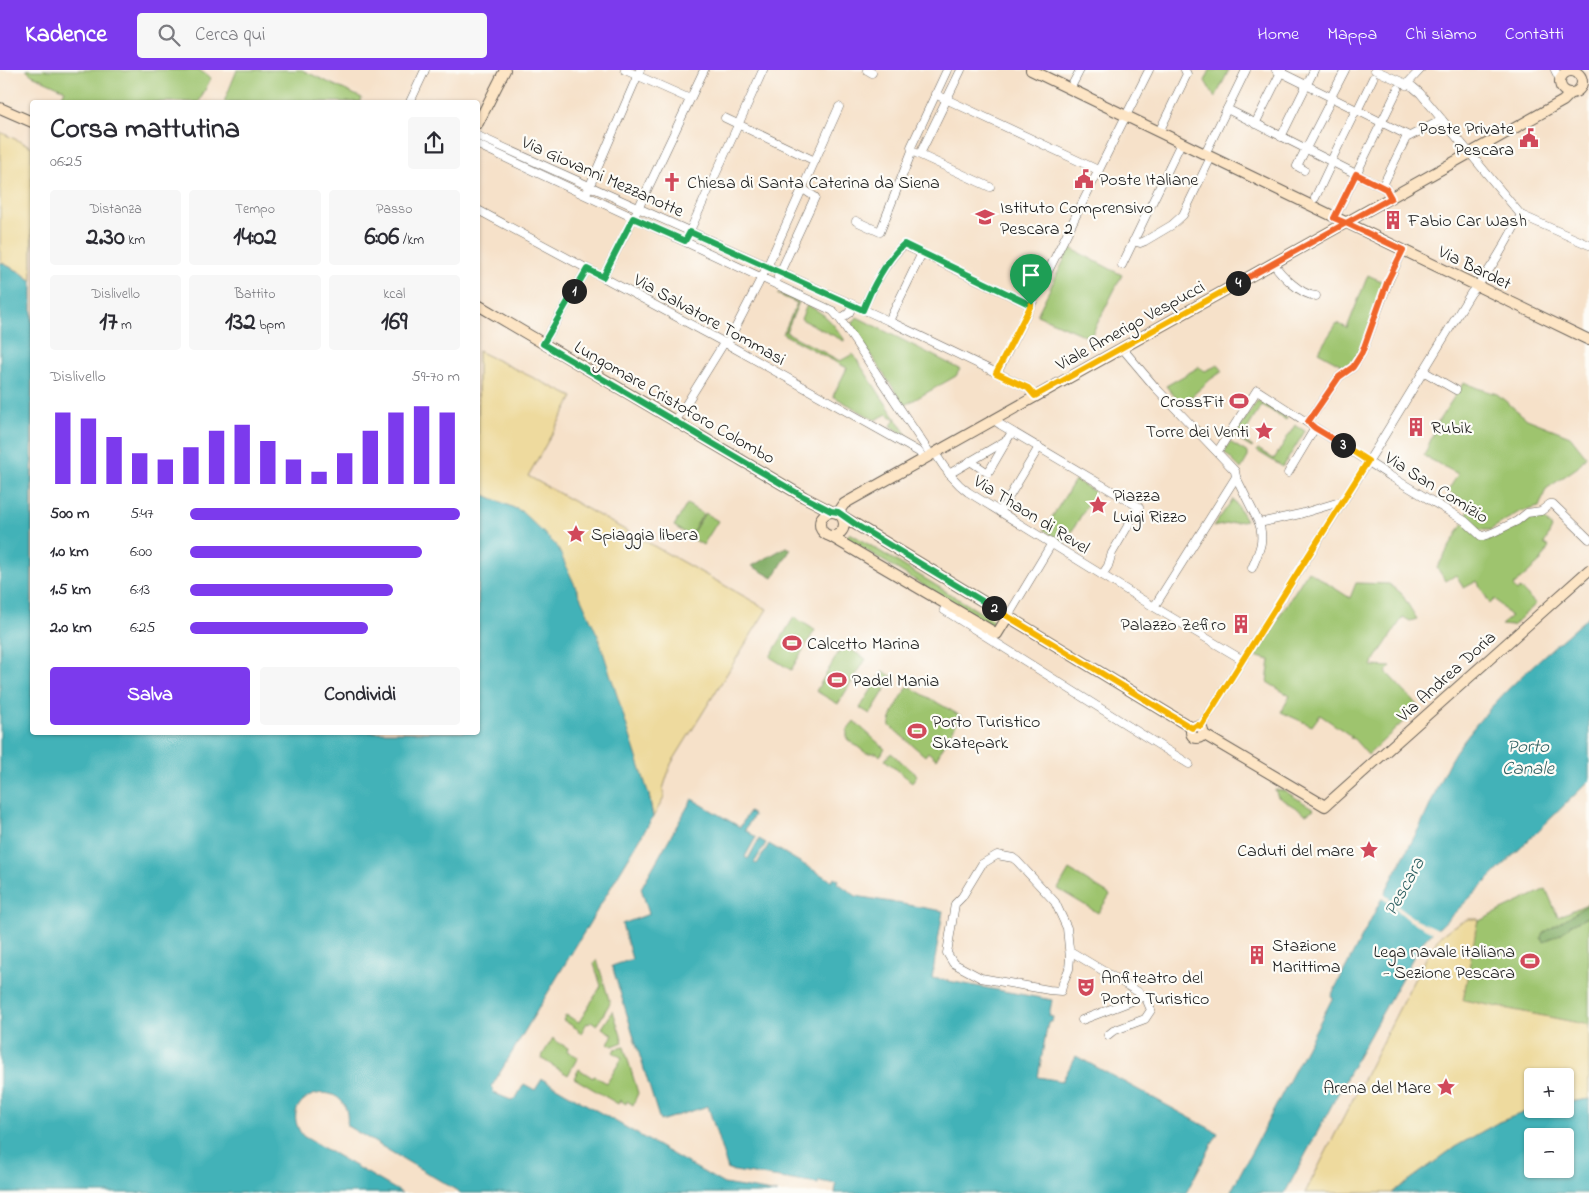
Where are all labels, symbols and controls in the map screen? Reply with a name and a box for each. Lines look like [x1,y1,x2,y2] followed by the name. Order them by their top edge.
[137,13,487,58] search box
[25,18,107,53] text: Kadence
[155,21,183,49] icon: search
[195,22,266,49] text: Cerca qui
[1257,22,1299,48] text: Home
[1327,22,1377,48] text: Mappa
[1405,22,1477,48] text: Chi siamo
[1505,22,1564,48] text: Contatti
[50,110,240,151] text: Corsa mattutina
[408,117,460,169] button: share
[1419,117,1515,164] place label: Poste Private Pescara
[1518,127,1540,149] public building icon: Poste Private Pescara
[516,130,688,226] street label: Via Giovanni Mezzanotte
[50,150,82,174] text: 06:25
[1073,168,1095,190] public building icon: Poste Italiane
[1099,168,1199,194] place label: Poste Italiane
[661,171,683,193] church icon: Chiesa di Santa Caterina da Siena
[687,171,940,197] place label: Chiesa di Santa Caterina da Siena
[1000,196,1153,243] place label: Istituto Comprensivo Pescara 2
[89,199,142,220] text: Distanza
[235,199,275,220] text: Tempo
[376,199,413,220] text: Passo
[974,206,996,228] school or university icon: Istituto Comprensivo Pescara 2
[1382,209,1404,231] building icon: Fabio Car Wash
[1407,209,1527,235] place label: Fabio Car Wash
[86,220,125,256] text: 2.30
[233,220,277,256] text: 14:02
[364,220,399,256] text: 6:06
[125,230,145,251] text: km
[399,230,424,251] text: /km
[1432,239,1515,298] street label: Via Bardet
[1010,254,1052,305] pin
[1017,261,1045,289] icon: arrive
[627,268,790,373] street label: Via Salvatore Tommasi
[1226,270,1250,296] pin: 4
[1236,273,1241,294] text: 4
[1051,275,1211,380] street label: Viale Amerigo Vespucci
[562,278,586,304] pin: 1
[572,281,577,302] text: 1
[91,284,140,305] text: Dislivello
[235,284,275,305] text: Battito
[383,284,405,305] text: kcal
[99,305,118,341] text: 17
[225,305,256,341] text: 132
[381,305,408,341] text: 169
[118,315,132,336] text: m
[256,315,285,336] text: bpm
[568,335,779,473] street label: Lungomare Cristoforo Colombo
[50,365,106,389] text: Dislivello
[412,365,460,389] text: 59–70 m
[1160,390,1224,416] place label: CrossFit
[1228,390,1250,412] sports icon: CrossFit
[1405,416,1427,438] building icon: Rubik
[1431,416,1472,442] place label: Rubik
[1146,420,1249,446] place label: Torre dei Venti
[1253,420,1275,442] place icon: Torre dei Venti
[1330,432,1356,458] pin: 3
[1341,435,1346,456] text: 3
[1378,446,1493,531] street label: Via San Comizio
[967,469,1094,562] street label: Via Thaon di Revel
[1113,484,1187,532] place label: Piazza Luigi Rizzo
[1087,494,1109,516] place icon: Piazza Luigi Rizzo
[50,502,89,526] text: 500 m
[130,502,154,526] text: 5:47
[565,523,587,545] place icon: Spiaggia libera
[591,523,698,550] place label: Spiaggia libera
[50,540,89,564] text: 1.0 km
[130,540,152,564] text: 6:00
[50,578,91,602] text: 1.5 km
[130,578,150,602] text: 6:13
[982,596,1006,620] pin: 2
[991,598,998,619] text: 2
[1120,613,1226,639] place label: Palazzo Zefiro
[1230,613,1252,635] building icon: Palazzo Zefiro
[50,616,92,640] text: 2.0 km
[130,616,156,640] text: 6:25
[1391,626,1503,730] street label: Via Andrea Doria
[781,632,803,654] sports icon: Calcetto Marina
[807,632,920,658] place label: Calcetto Marina
[50,667,250,725] button: Salva
[260,667,460,725] button: Condividi
[826,669,848,691] sports icon: Padel Mania
[852,669,939,695] place label: Padel Mania
[932,710,1040,757] place label: Porto Turistico Skatepark
[906,720,928,742] sports icon: Porto Turistico Skatepark
[1502,734,1555,783] water label: Porto Canale
[1237,839,1355,865] place label: Caduti del mare
[1358,839,1380,861] place icon: Caduti del mare
[1378,853,1433,921] water label: Pescara
[1272,934,1341,981] place label: Stazione Marittima
[1374,940,1515,987] place label: Lega navale italiana - Sezione Pescara
[1246,944,1268,966] building icon: Stazione Marittima
[1519,950,1541,972] sports icon: Lega navale italiana - Sezione Pescara
[1101,966,1209,1013] place label: Anfiteatro del Porto Turistico
[1075,976,1097,998] theatre icon: Anfiteatro del Porto Turistico
[1524,1068,1574,1178] map controls
[1524,1068,1574,1118] button: +
[1323,1076,1432,1102] place label: Arena del Mare
[1435,1076,1457,1098] place icon: Arena del Mare
[1524,1128,1574,1178] button: −

